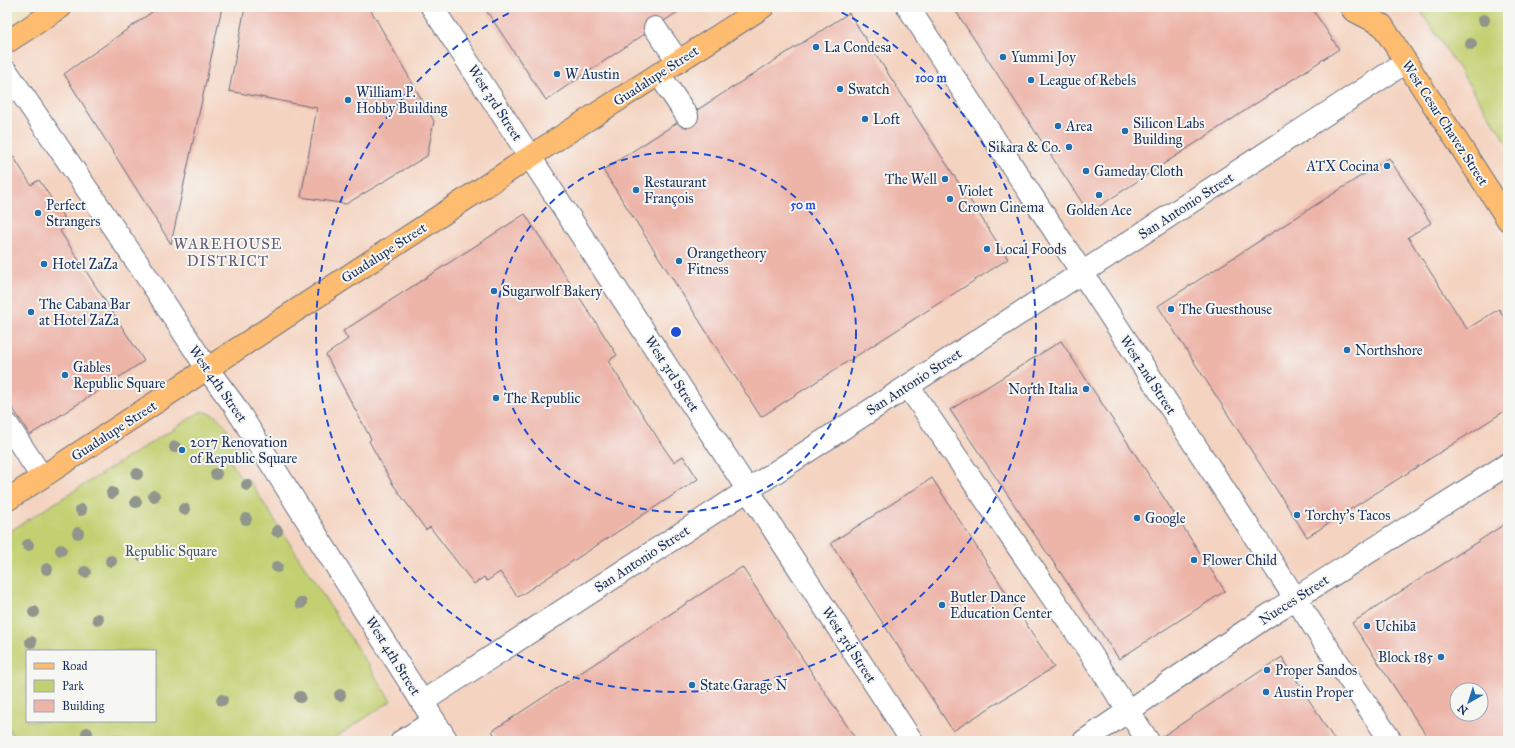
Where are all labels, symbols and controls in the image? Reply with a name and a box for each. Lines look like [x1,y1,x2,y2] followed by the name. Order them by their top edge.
[824,39,892,56] place label: La Condesa
[610,42,702,110] street label: Guadalupe Street
[811,42,821,52] marker: La Condesa
[1011,49,1076,67] place label: Yummi Joy
[998,52,1008,62] marker: Yummi Joy
[1398,57,1492,189] street label: West Cesar Chavez Street
[464,62,526,144] street label: West 3rd Street
[565,66,620,83] place label: W Austin
[552,69,562,79] marker: W Austin
[915,71,948,85] text: 100 m
[1039,72,1136,89] place label: League of Rebels
[1026,75,1036,85] marker: League of Rebels
[848,81,890,98] place label: Swatch
[356,84,448,117] place label: William P. Hobby Building
[835,84,845,94] marker: Swatch
[343,95,353,105] marker: William P. Hobby Building
[873,111,900,128] place label: Loft
[860,114,870,124] marker: Loft
[1133,115,1204,148] place label: Silicon Labs Building
[1065,118,1092,135] place label: Area
[1053,121,1063,131] marker: Area
[1120,126,1130,136] marker: Silicon Labs Building
[988,139,1061,156] place label: Sikara & Co.
[1064,142,1074,152] marker: Sikara & Co.
[1306,158,1379,175] place label: ATX Cocina
[1382,161,1392,171] marker: ATX Cocina
[1094,163,1183,180] place label: Gameday Cloth
[1081,166,1091,176] marker: Gameday Cloth
[1135,169,1237,243] street label: San Antonio Street
[885,171,937,188] place label: The Well
[644,174,707,207] place label: Restaurant François
[940,174,950,184] marker: The Well
[957,183,1044,216] place label: Violet Crown Cinema
[631,185,641,195] marker: Restaurant François
[1094,190,1104,200] marker: Golden Ace
[945,194,955,204] marker: Violet Crown Cinema
[46,197,100,230] place label: Perfect Strangers
[790,198,817,212] text: 50 m
[1066,202,1132,219] place label: Golden Ace
[33,208,43,218] marker: Perfect Strangers
[338,219,430,287] street label: Guadalupe Street
[173,235,283,270] district label: WAREHOUSE DISTRICT
[995,241,1066,258] place label: Local Foods
[982,244,992,254] marker: Local Foods
[687,245,767,278] place label: Orangetheory Fitness
[52,256,118,273] place label: Hotel ZaZa
[674,256,684,266] marker: Orangetheory Fitness
[39,259,49,269] marker: Hotel ZaZa
[502,283,603,300] place label: Sugarwolf Bakery
[489,286,499,296] marker: Sugarwolf Bakery
[39,296,131,329] place label: The Cabana Bar at Hotel ZaZa
[1179,301,1272,318] place label: The Guesthouse
[1166,304,1176,314] marker: The Guesthouse
[26,307,36,317] marker: The Cabana Bar at Hotel ZaZa
[669,325,683,339] centre of rings
[1116,332,1180,418] street label: West 2nd Street
[641,333,703,415] street label: West 3rd Street
[185,342,251,426] street label: West 4th Street
[1355,342,1423,359] place label: Northshore
[863,345,965,419] street label: San Antonio Street
[1342,345,1352,355] marker: Northshore
[73,359,166,393] place label: Gables Republic Square
[60,370,70,380] marker: Gables Republic Square
[1008,381,1078,398] place label: North Italia
[1081,384,1091,394] marker: North Italia
[504,390,581,407] place label: The Republic
[491,393,501,403] marker: The Republic
[68,397,160,465] street label: Guadalupe Street
[190,434,297,468] place label: 2017 Renovation of Republic Square
[177,445,187,455] marker: 2017 Renovation of Republic Square
[1305,507,1390,524] place label: Torchy's Tacos
[1145,510,1186,527] place label: Google
[1292,510,1302,520] marker: Torchy's Tacos
[1132,513,1142,523] marker: Google
[591,522,693,596] street label: San Antonio Street
[125,543,217,561] park label: Republic Square
[1202,552,1277,569] place label: Flower Child
[1189,555,1199,565] marker: Flower Child
[1256,571,1332,629] street label: Nueces Street
[950,589,1052,622] place label: Butler Dance Education Center
[937,600,947,610] marker: Butler Dance Education Center
[818,604,880,686] street label: West 3rd Street
[362,613,424,699] street label: West 4th Street
[1375,618,1416,635] place label: Uchibā
[1362,621,1372,631] marker: Uchibā
[1378,649,1433,666] place label: Block 185
[26,650,156,722] legend
[1436,652,1446,662] marker: Block 185
[62,659,88,673] text: Road
[1275,662,1357,679] place label: Proper Sandos
[1262,665,1272,675] marker: Proper Sandos
[700,677,787,694] place label: State Garage N
[62,679,84,693] text: Park
[687,680,697,690] marker: State Garage N
[1449,682,1489,722] north arrow
[1273,684,1354,701] place label: Austin Proper
[1261,687,1271,697] marker: Austin Proper
[62,699,105,714] text: Building
[1455,701,1471,717] text: N

